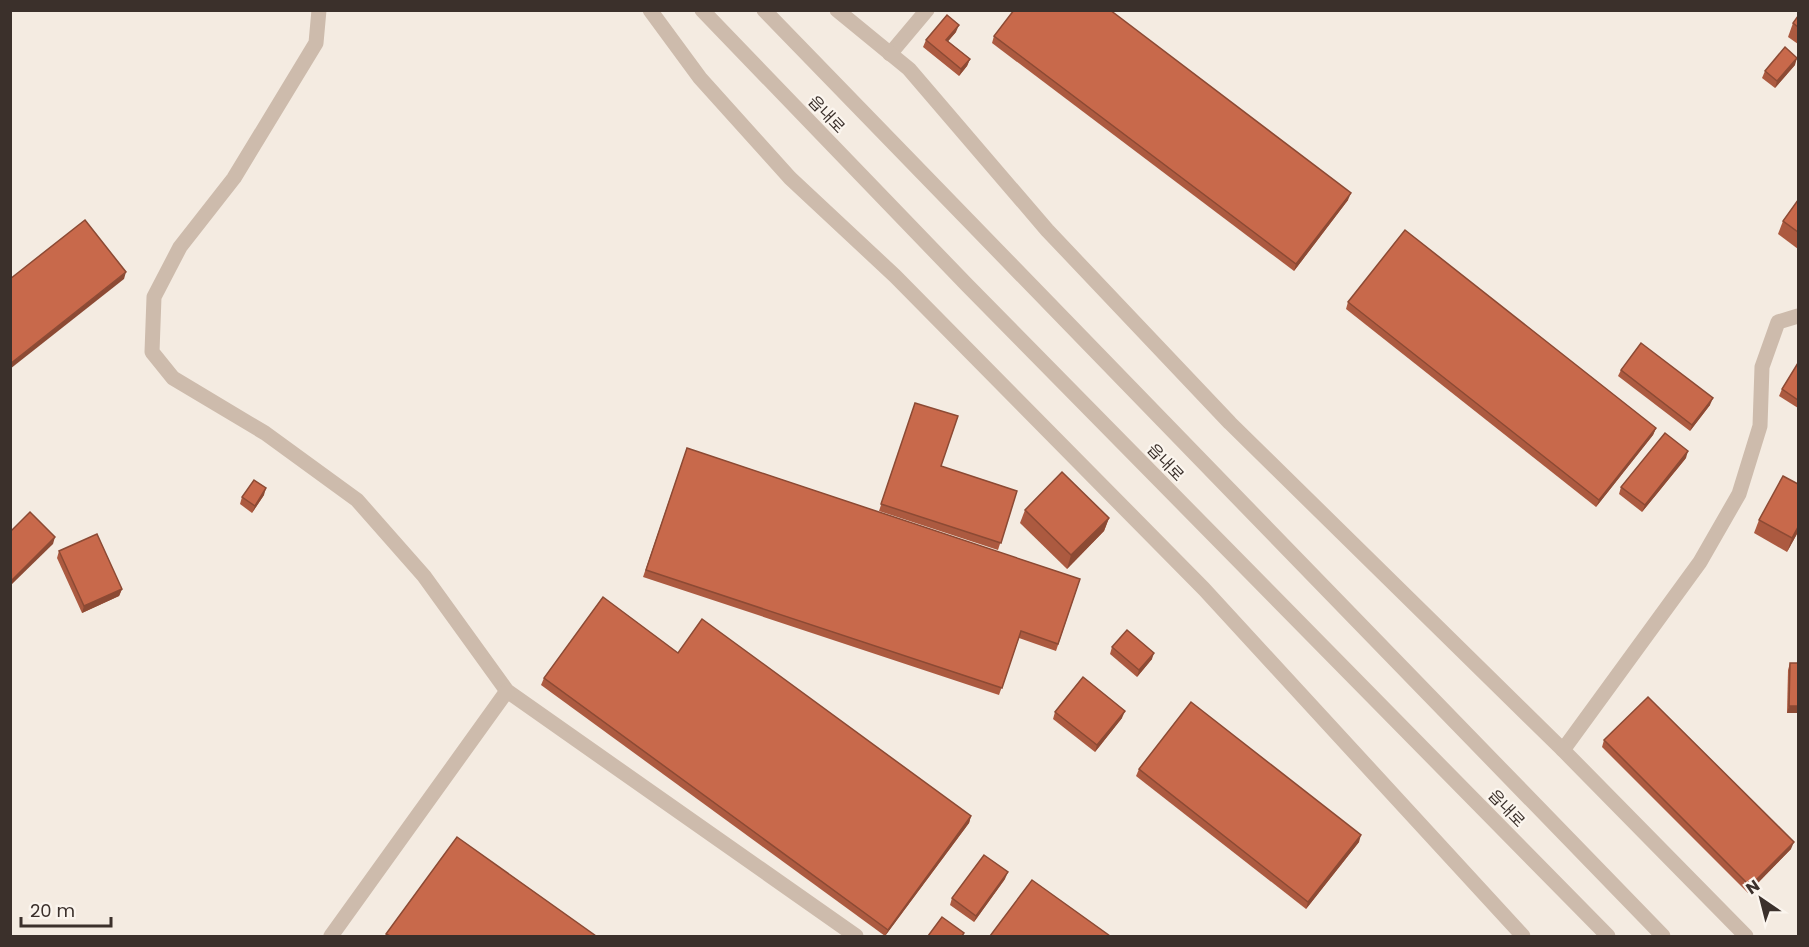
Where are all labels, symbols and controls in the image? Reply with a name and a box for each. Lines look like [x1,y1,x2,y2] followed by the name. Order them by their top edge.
[803,90,850,138] street label: 읍내로
[1142,438,1189,486] street label: 읍내로
[1483,784,1530,832] street label: 읍내로
[1731,869,1791,929] north arrow
[1741,874,1764,900] text: N
[21,890,111,928] scale bar
[30,898,75,923] text: 20 m

